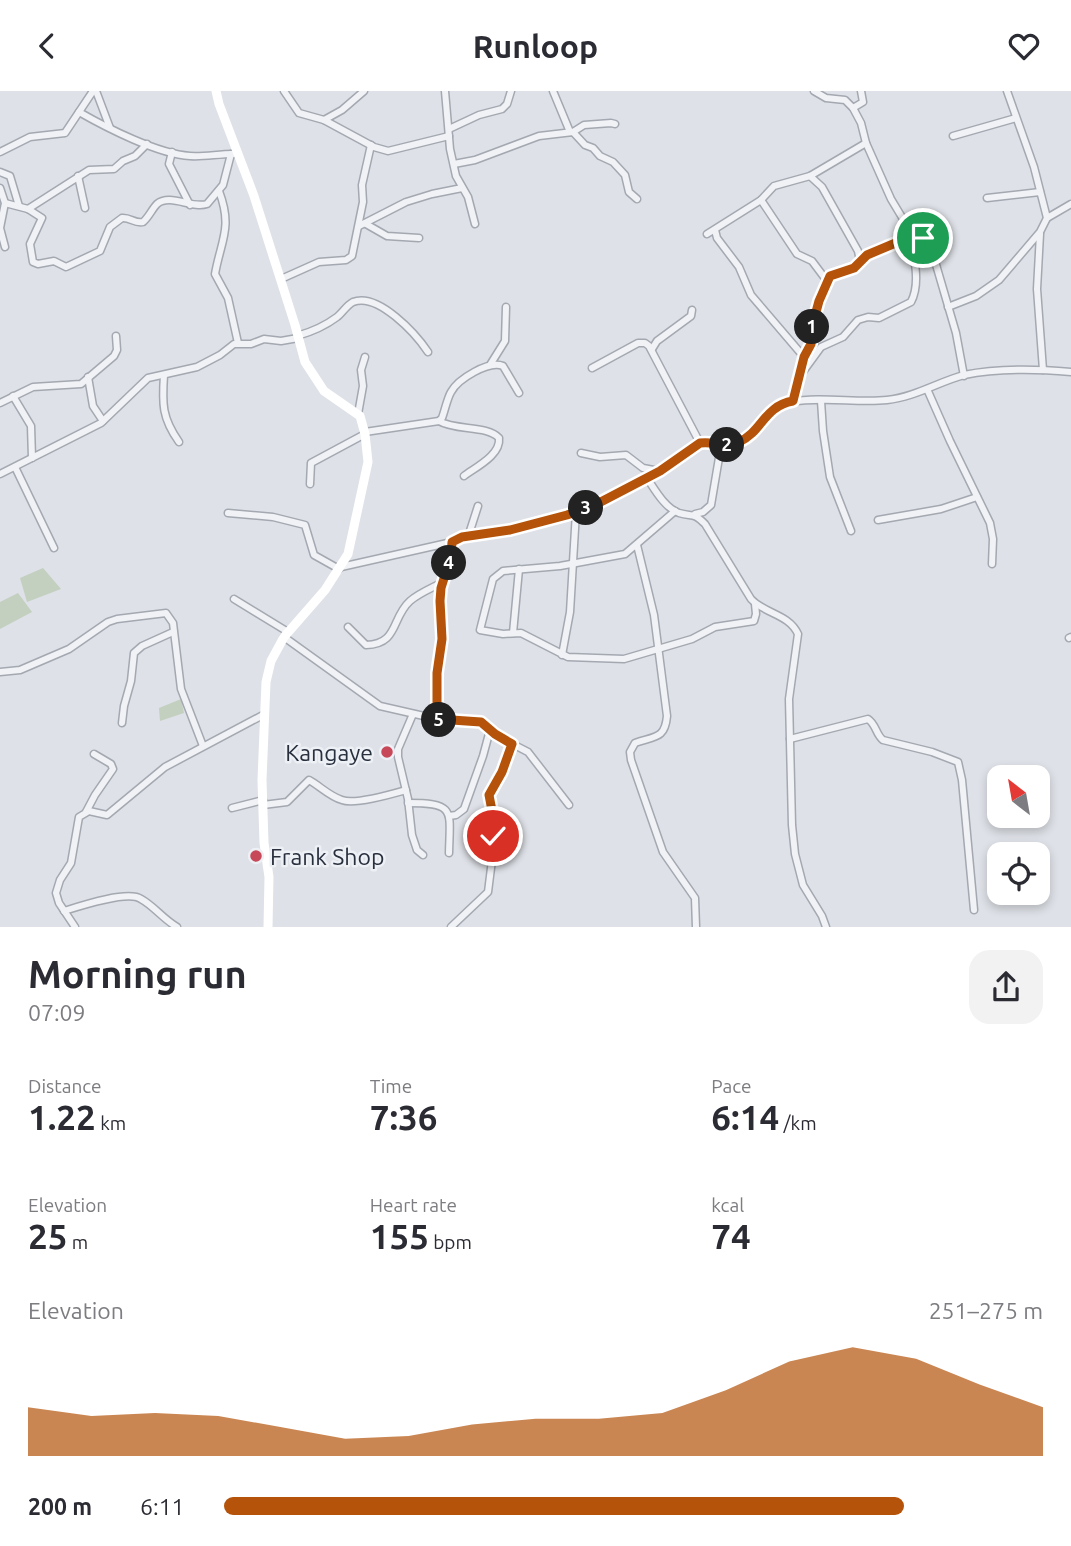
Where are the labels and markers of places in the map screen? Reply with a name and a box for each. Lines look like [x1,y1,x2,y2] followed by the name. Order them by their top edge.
[893,208,953,268] pin
[794,309,830,345] pin: 1
[710,427,744,463] pin: 2
[568,491,604,525] pin: 3
[432,545,466,581] pin: 4
[422,703,457,737] pin: 5
[285,740,373,765] place label: Kangaye
[379,744,395,760] marker: Kangaye
[463,806,523,866] pin
[270,844,384,869] place label: Frank Shop
[248,848,264,864] marker: Frank Shop

